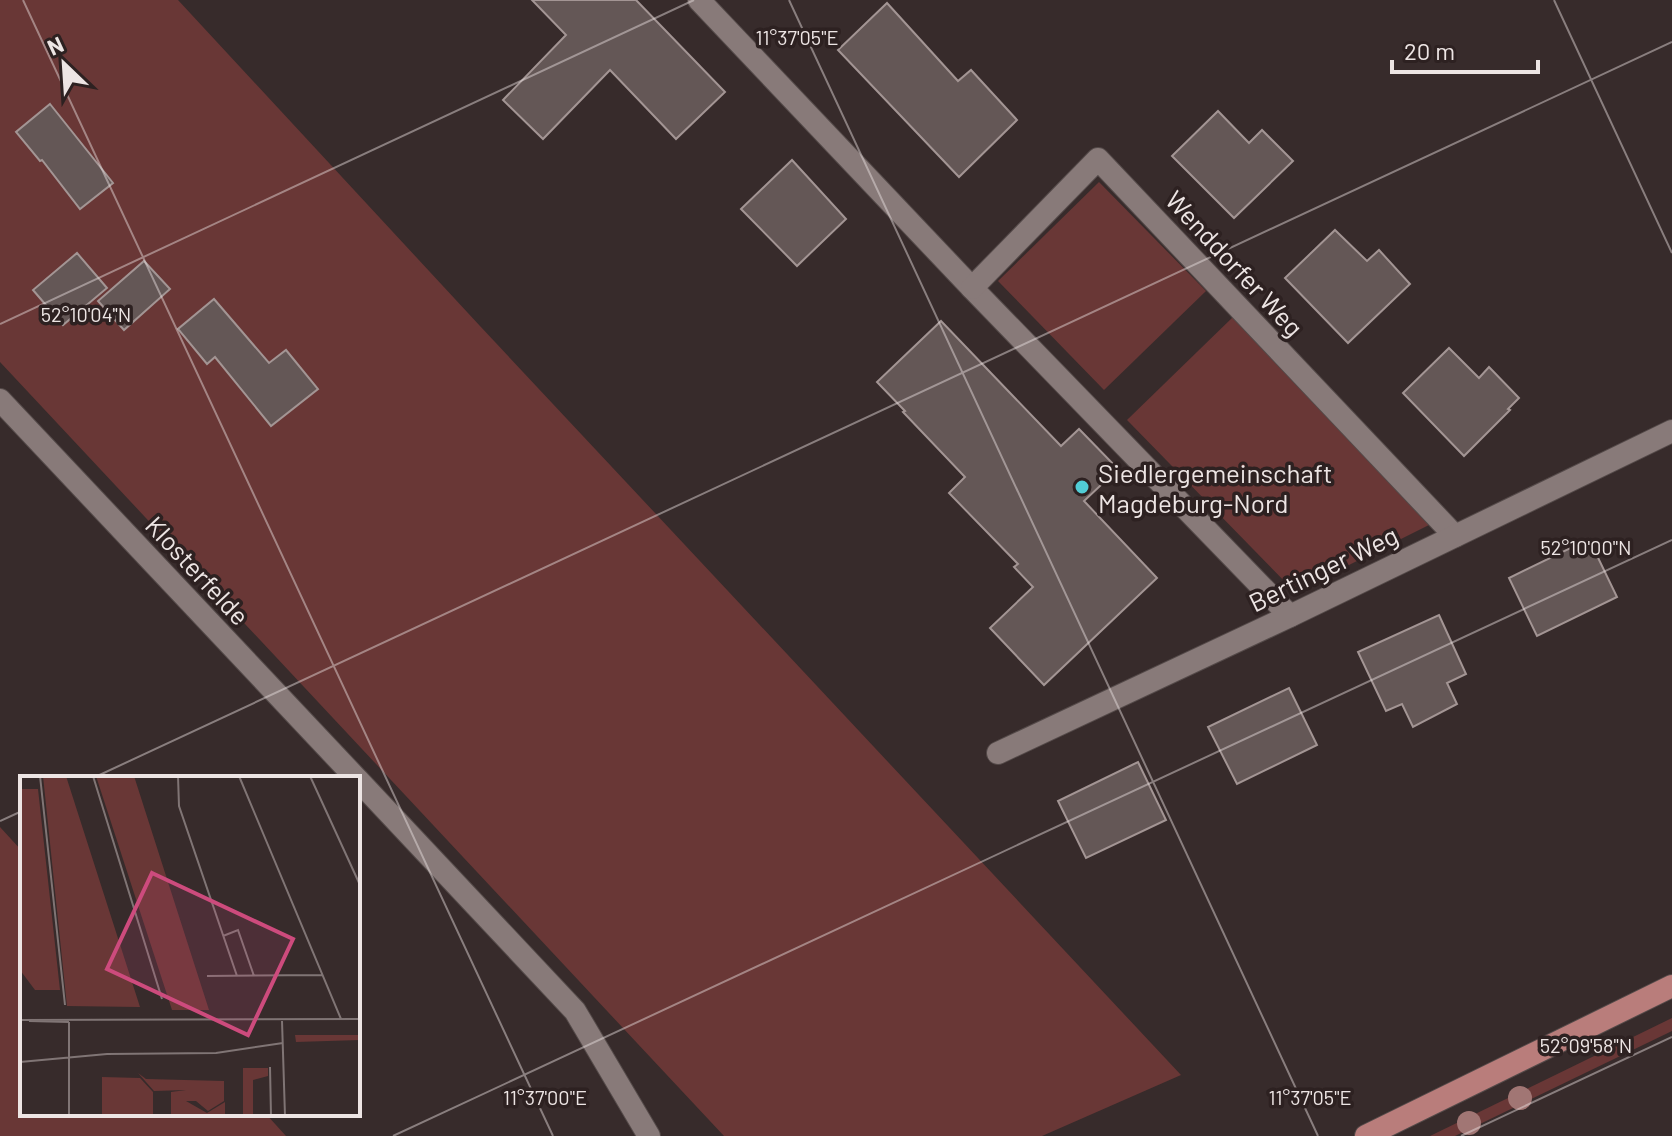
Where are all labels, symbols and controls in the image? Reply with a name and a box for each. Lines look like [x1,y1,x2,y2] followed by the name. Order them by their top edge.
[24,24,104,104] north arrow
[1392,24,1538,74] scale bar
[755,25,839,49] text: 11°37'05"E
[43,30,67,60] text: N
[1404,36,1455,65] text: 20 m
[1160,184,1310,342] street label: Wenddorfer Weg
[41,302,131,326] text: 52°10'04"N
[1098,457,1332,518] place label: Siedlergemeinschaft Magdeburg-Nord
[1073,478,1091,496] marker: Siedlergemeinschaft Magdeburg-Nord
[140,509,256,631] street label: Klosterfelde
[1243,519,1403,617] street label: Bertinger Weg
[1541,535,1631,559] text: 52°10'00"N
[20,776,360,1116] inset map
[1540,1033,1632,1057] text: 52°09'58"N
[503,1085,587,1109] text: 11°37'00"E
[1268,1085,1352,1109] text: 11°37'05"E

